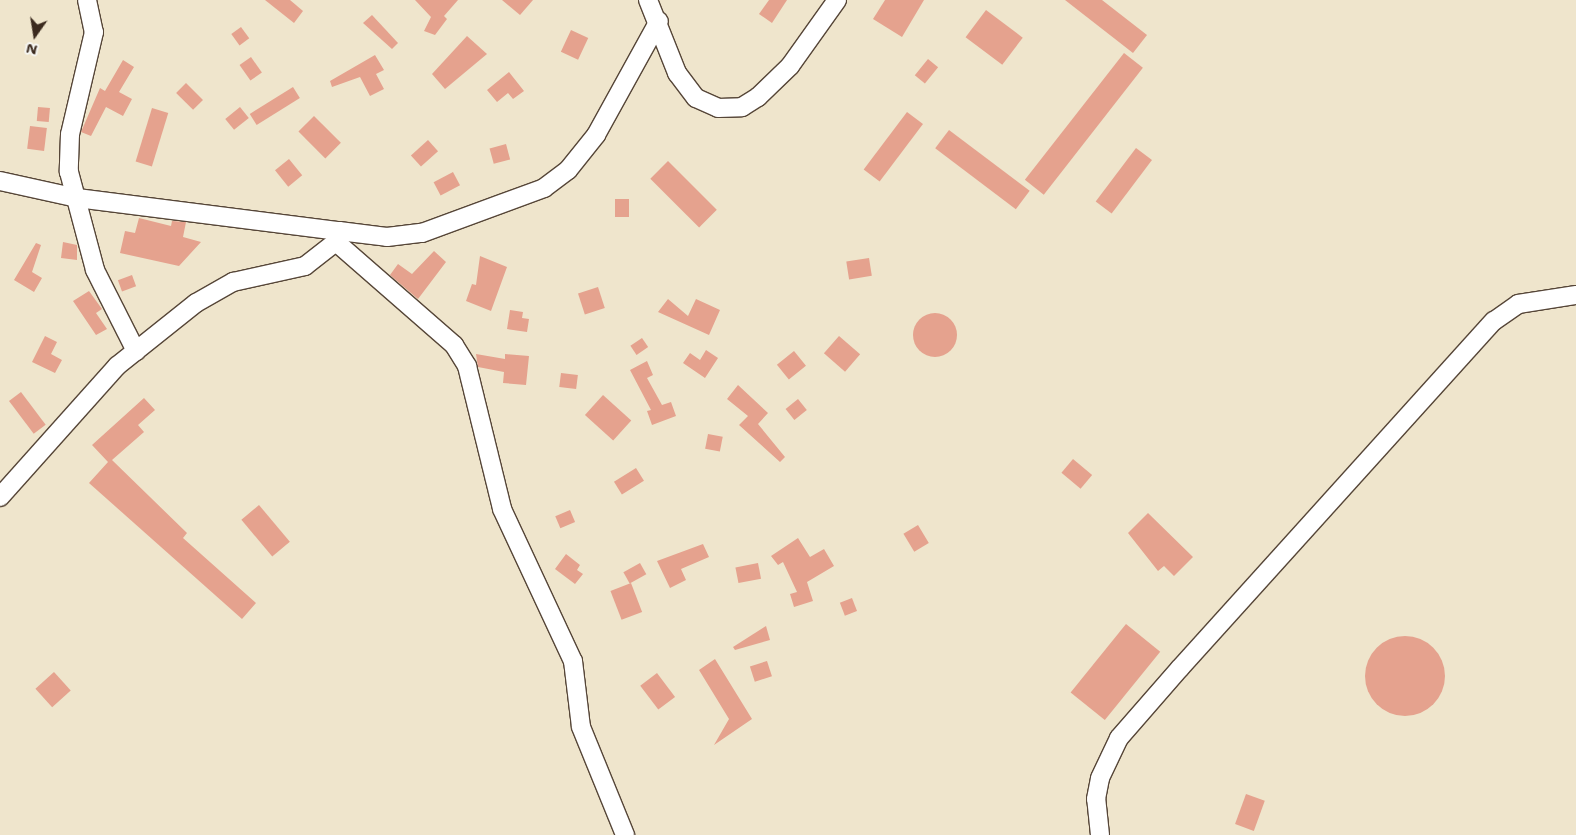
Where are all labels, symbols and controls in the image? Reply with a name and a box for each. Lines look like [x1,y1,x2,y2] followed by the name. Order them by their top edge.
[10,10,60,60] north arrow
[24,40,39,60] text: N

